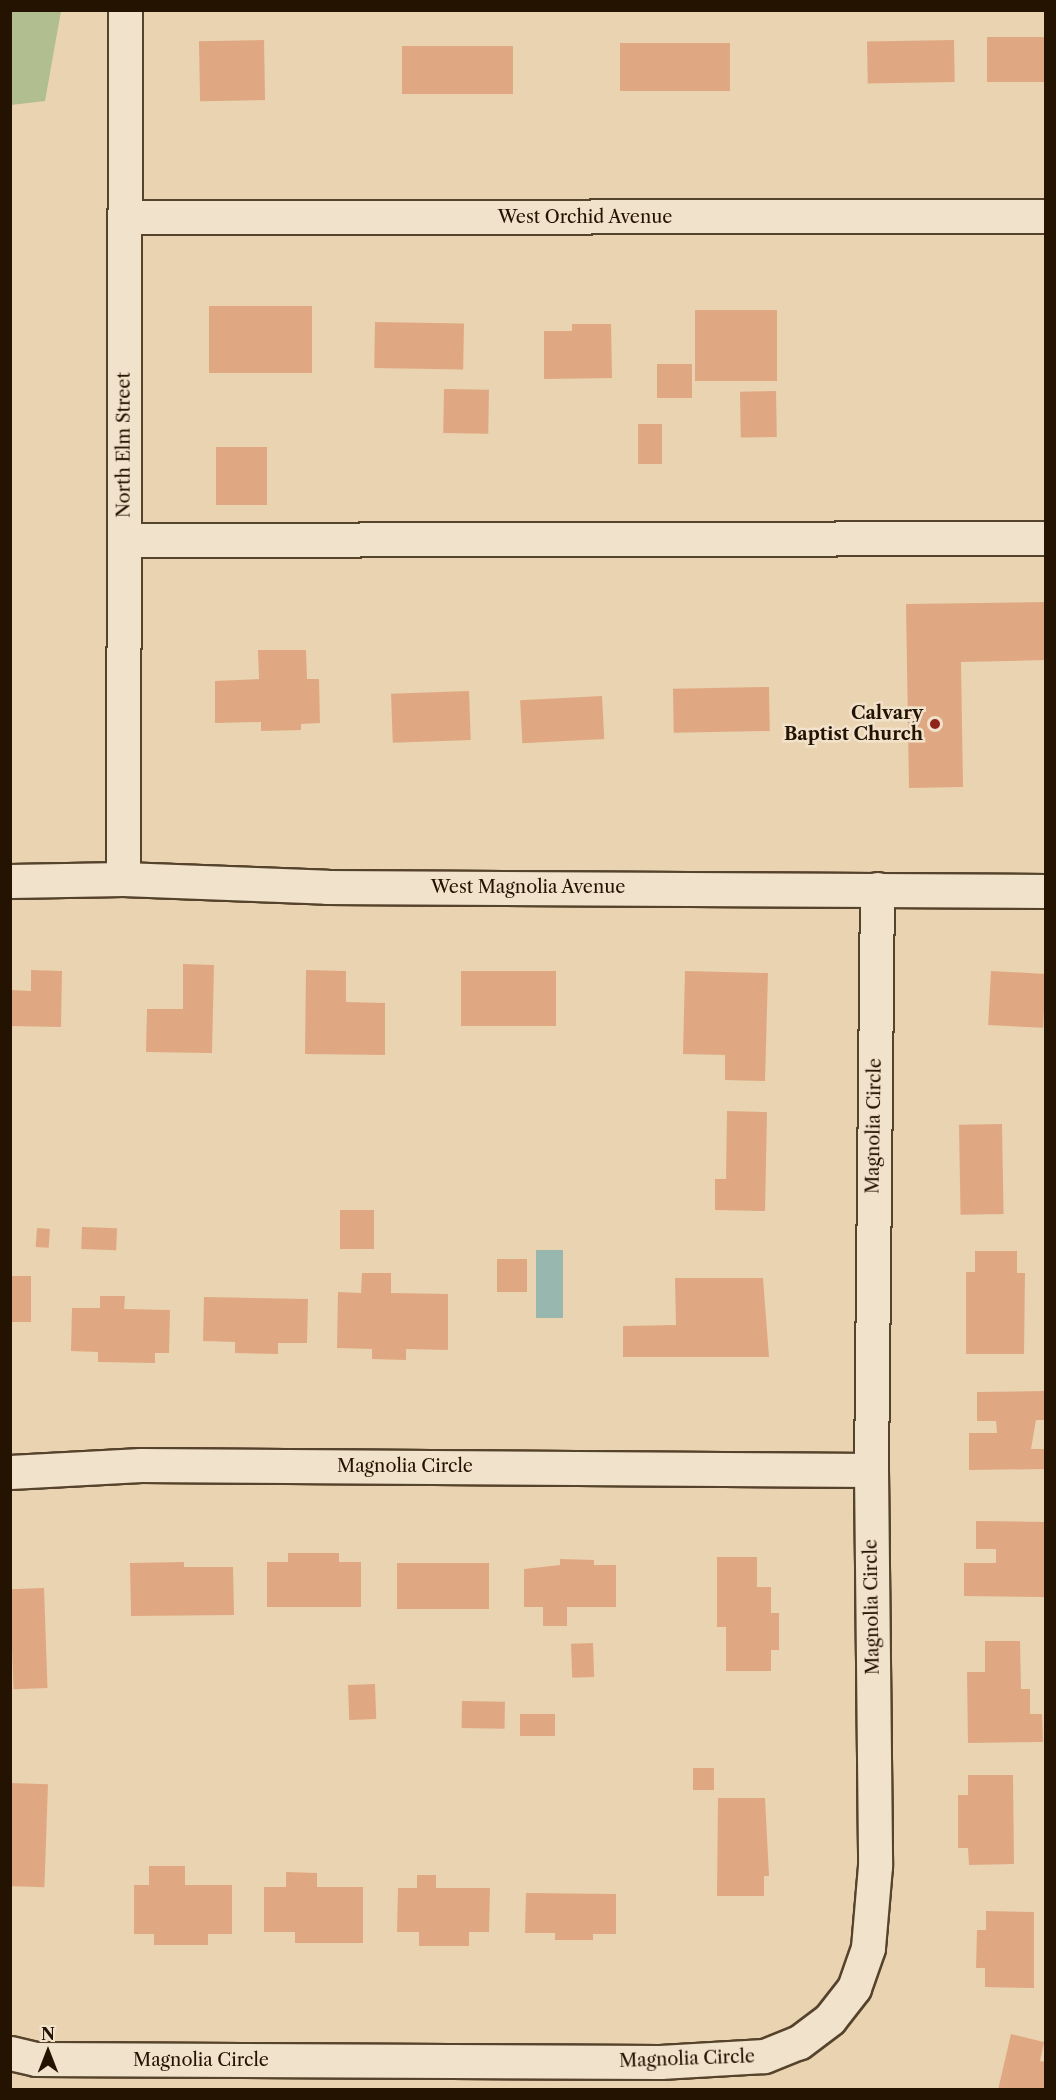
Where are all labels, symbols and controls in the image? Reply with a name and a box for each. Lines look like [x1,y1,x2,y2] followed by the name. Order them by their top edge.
[497,206,673,228] street label: West Orchid Avenue
[113,372,135,518] street label: North Elm Street
[784,703,923,746] place label: Calvary Baptist Church
[928,717,942,731] marker: Calvary Baptist Church
[430,876,626,898] street label: West Magnolia Avenue
[862,1058,886,1194] street label: Magnolia Circle
[337,1455,473,1477] street label: Magnolia Circle
[860,1539,884,1675] street label: Magnolia Circle
[18,2022,78,2082] north arrow
[41,2024,55,2044] text: N
[619,2046,755,2072] street label: Magnolia Circle
[133,2049,269,2071] street label: Magnolia Circle

